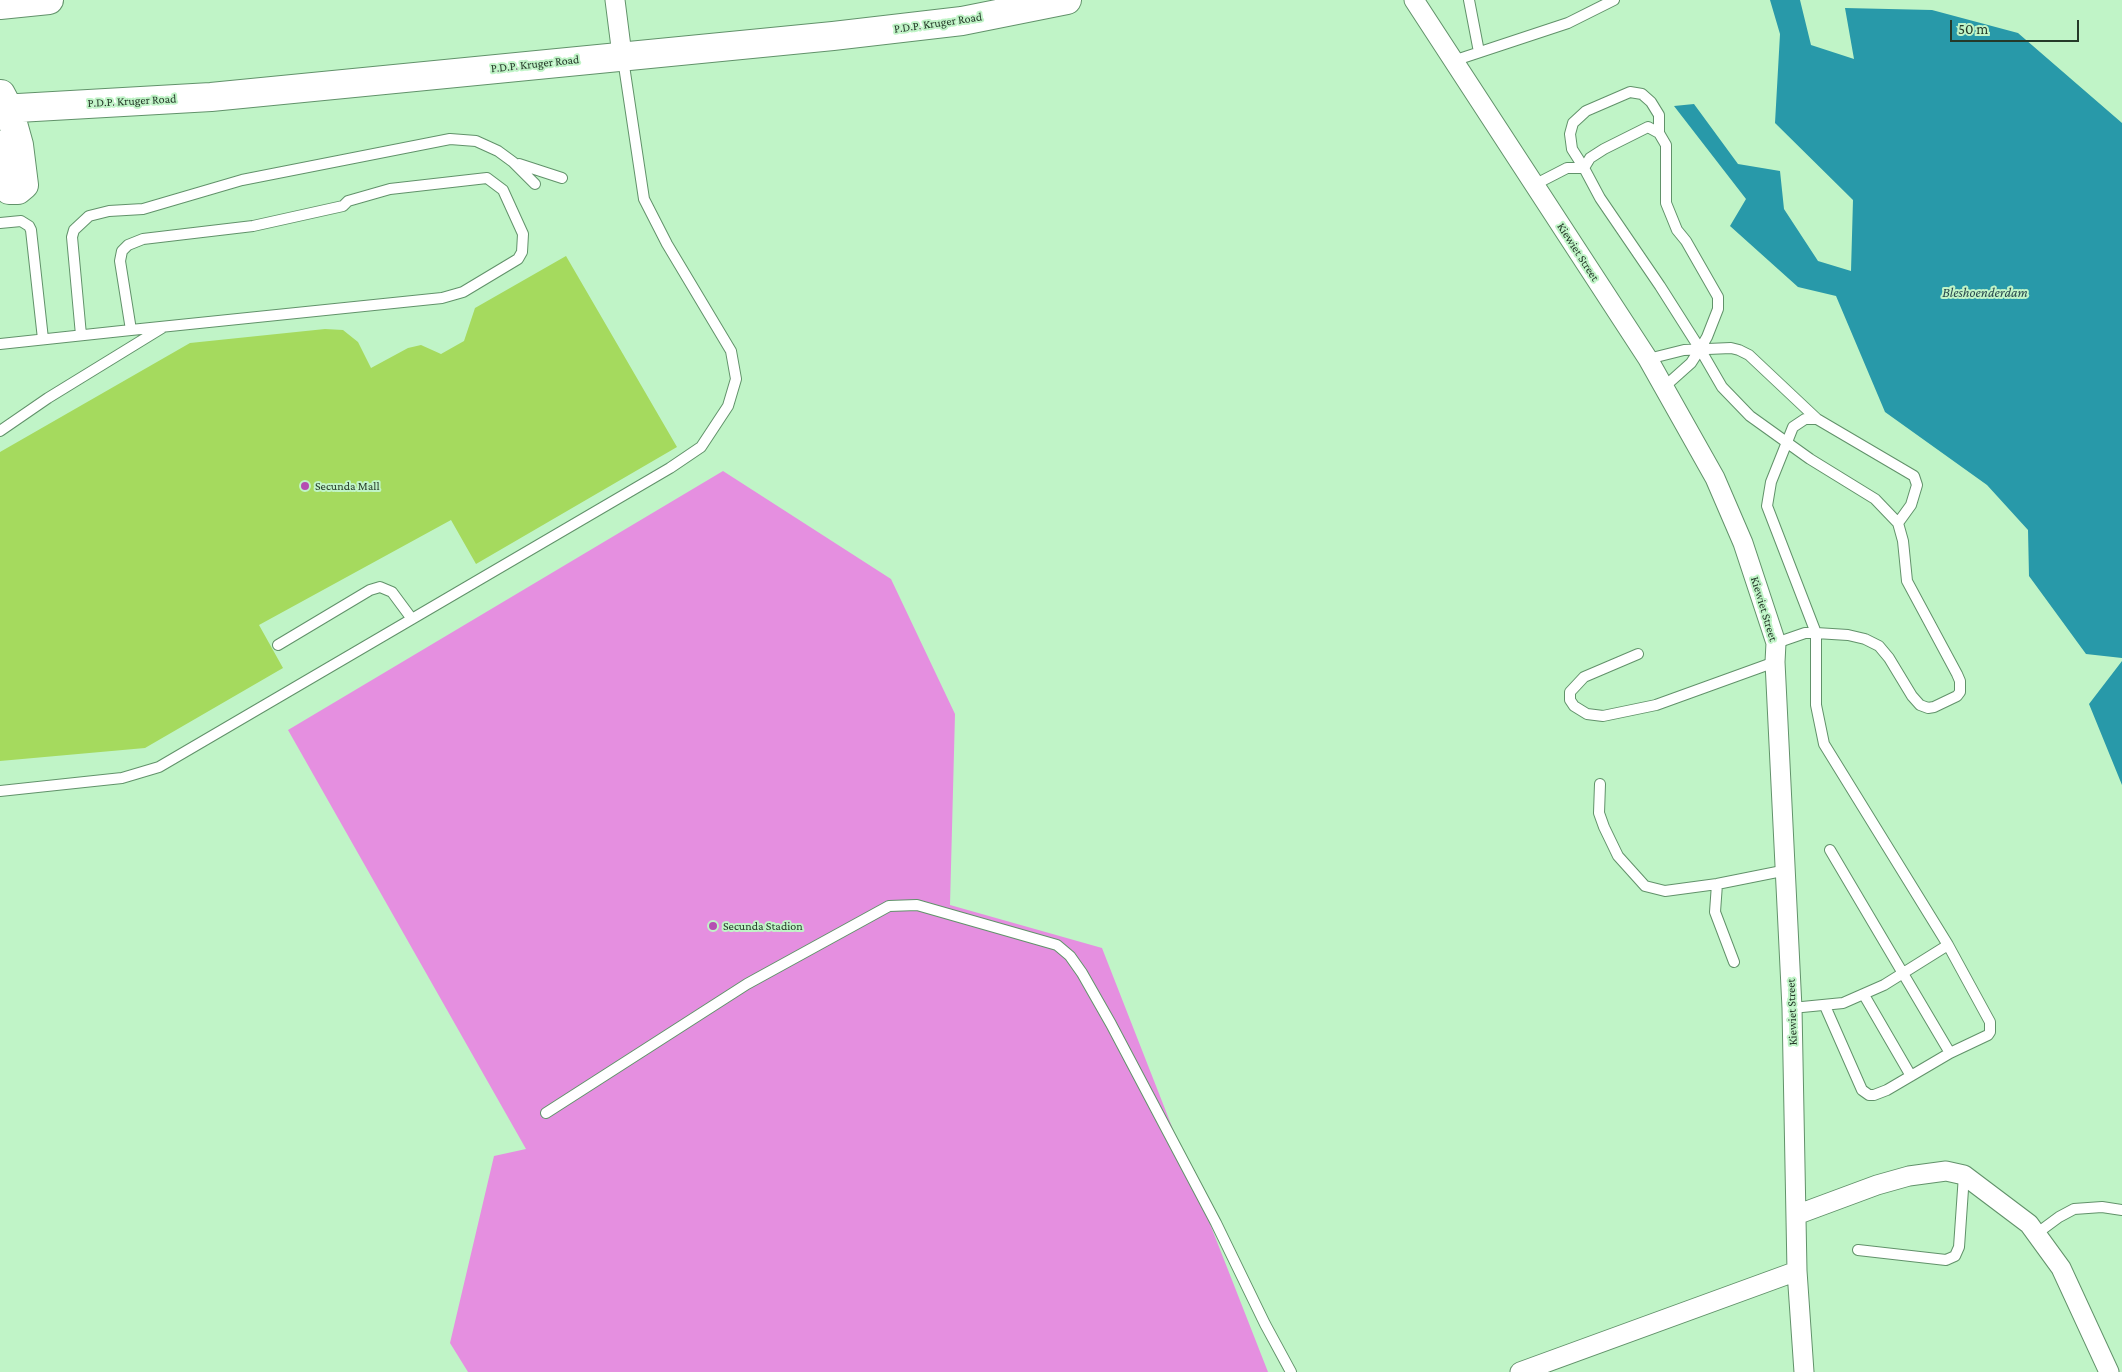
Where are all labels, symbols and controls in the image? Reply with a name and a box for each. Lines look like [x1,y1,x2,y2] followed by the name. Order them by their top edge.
[893,10,983,36] street label: P.D.P. Kruger Road
[1952,10,2081,42] scale bar
[1958,21,1988,37] text: 50 m
[490,52,580,76] street label: P.D.P. Kruger Road
[87,91,177,111] street label: P.D.P. Kruger Road
[1554,220,1602,284] street label: Kiewiet Street
[1942,285,2028,301] water label: Bleshoenderdam
[315,479,380,493] place label: Secunda Mall
[299,480,311,492] marker: Secunda Mall
[1747,575,1781,643] street label: Kiewiet Street
[723,919,803,933] place label: Secunda Stadion
[707,920,719,932] marker: Secunda Stadion
[1784,978,1800,1046] street label: Kiewiet Street

